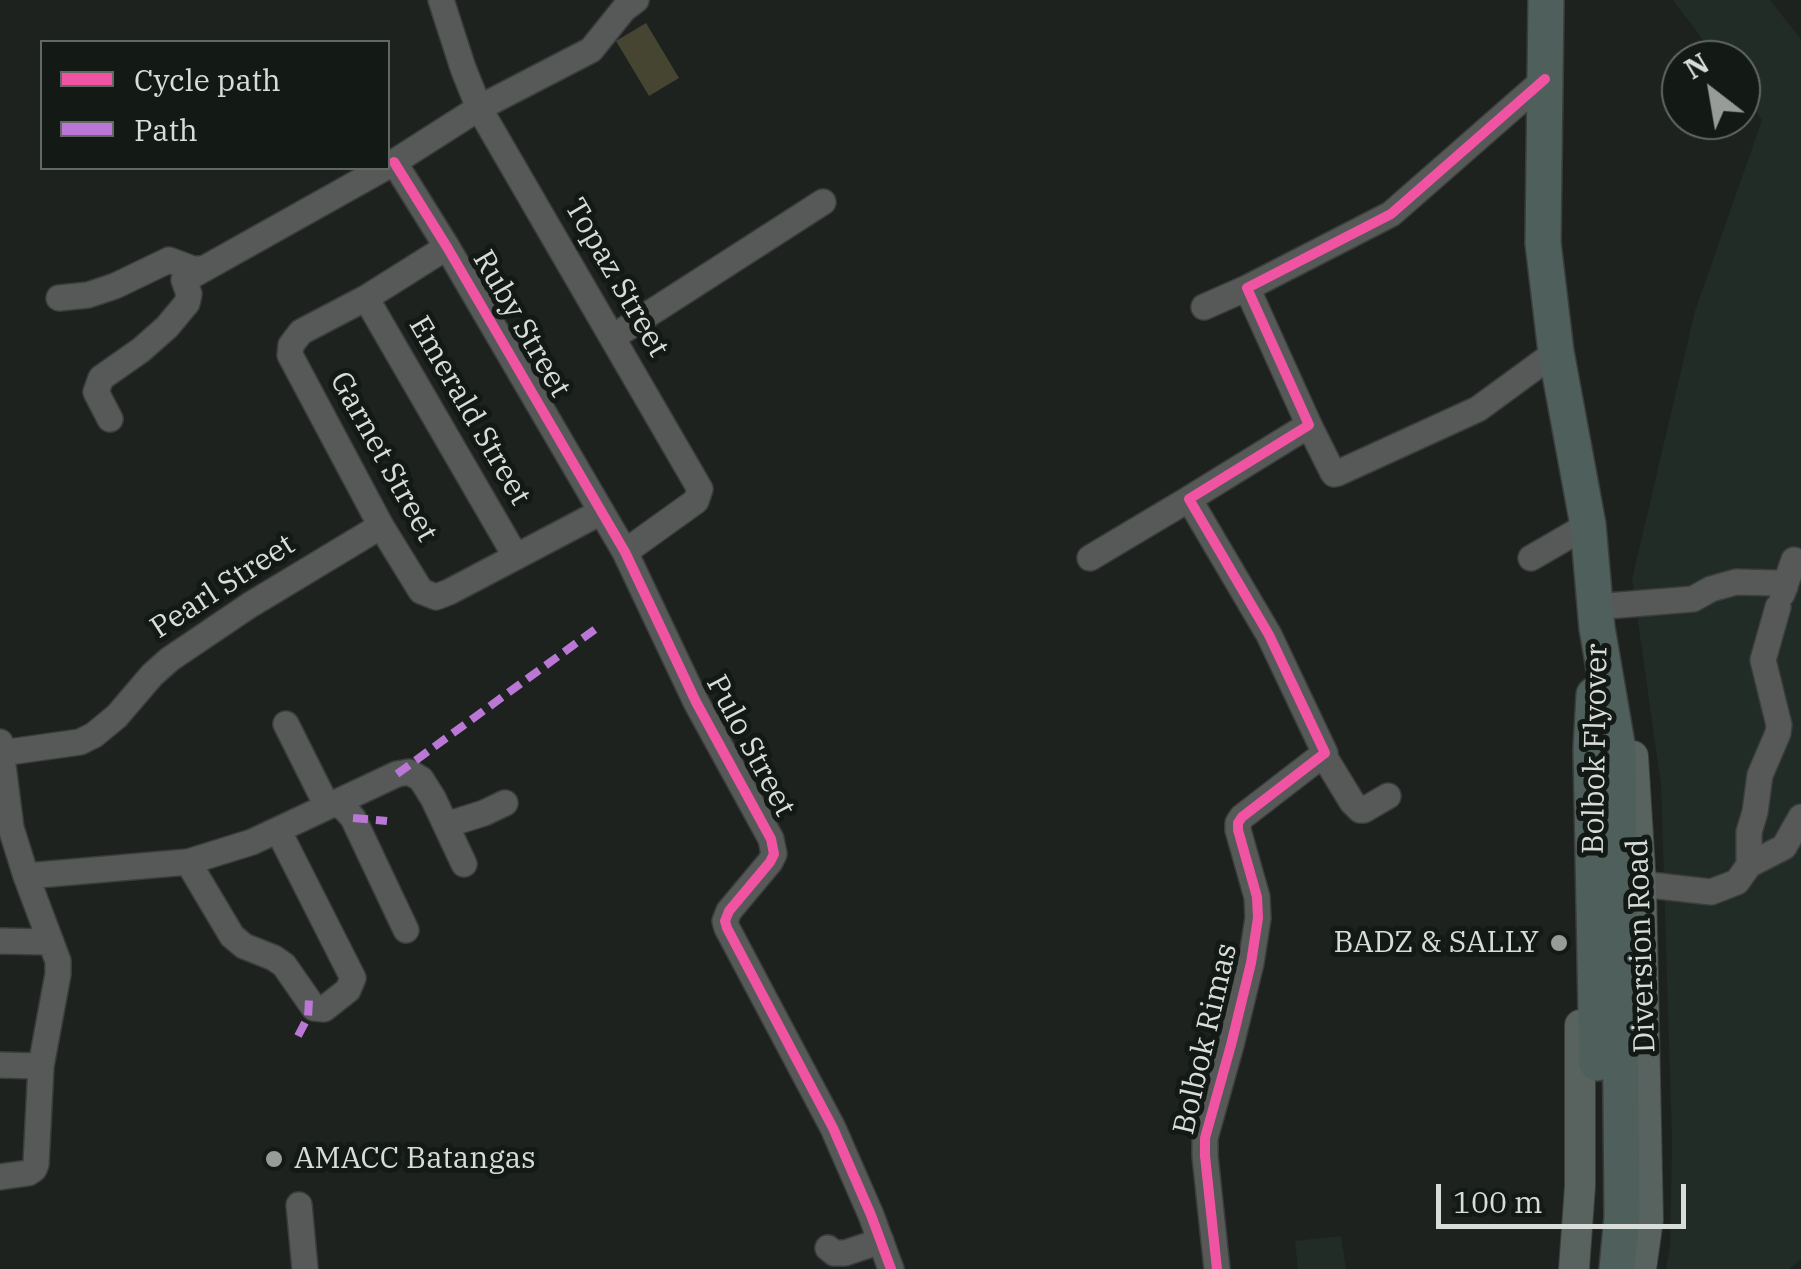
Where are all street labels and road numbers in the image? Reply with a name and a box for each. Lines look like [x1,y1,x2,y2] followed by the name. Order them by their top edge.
[556,192,676,364] street label: Topaz Street
[464,244,578,404] street label: Ruby Street
[400,310,538,512] street label: Emerald Street
[322,366,444,548] street label: Garnet Street
[144,527,302,647] street label: Pearl Street
[1576,643,1616,855] street label: Bolbok Flyover
[698,669,802,823] street label: Pulo Street
[1620,838,1664,1054] street label: Diversion Road
[1167,940,1245,1138] street label: Bolbok Rimas

